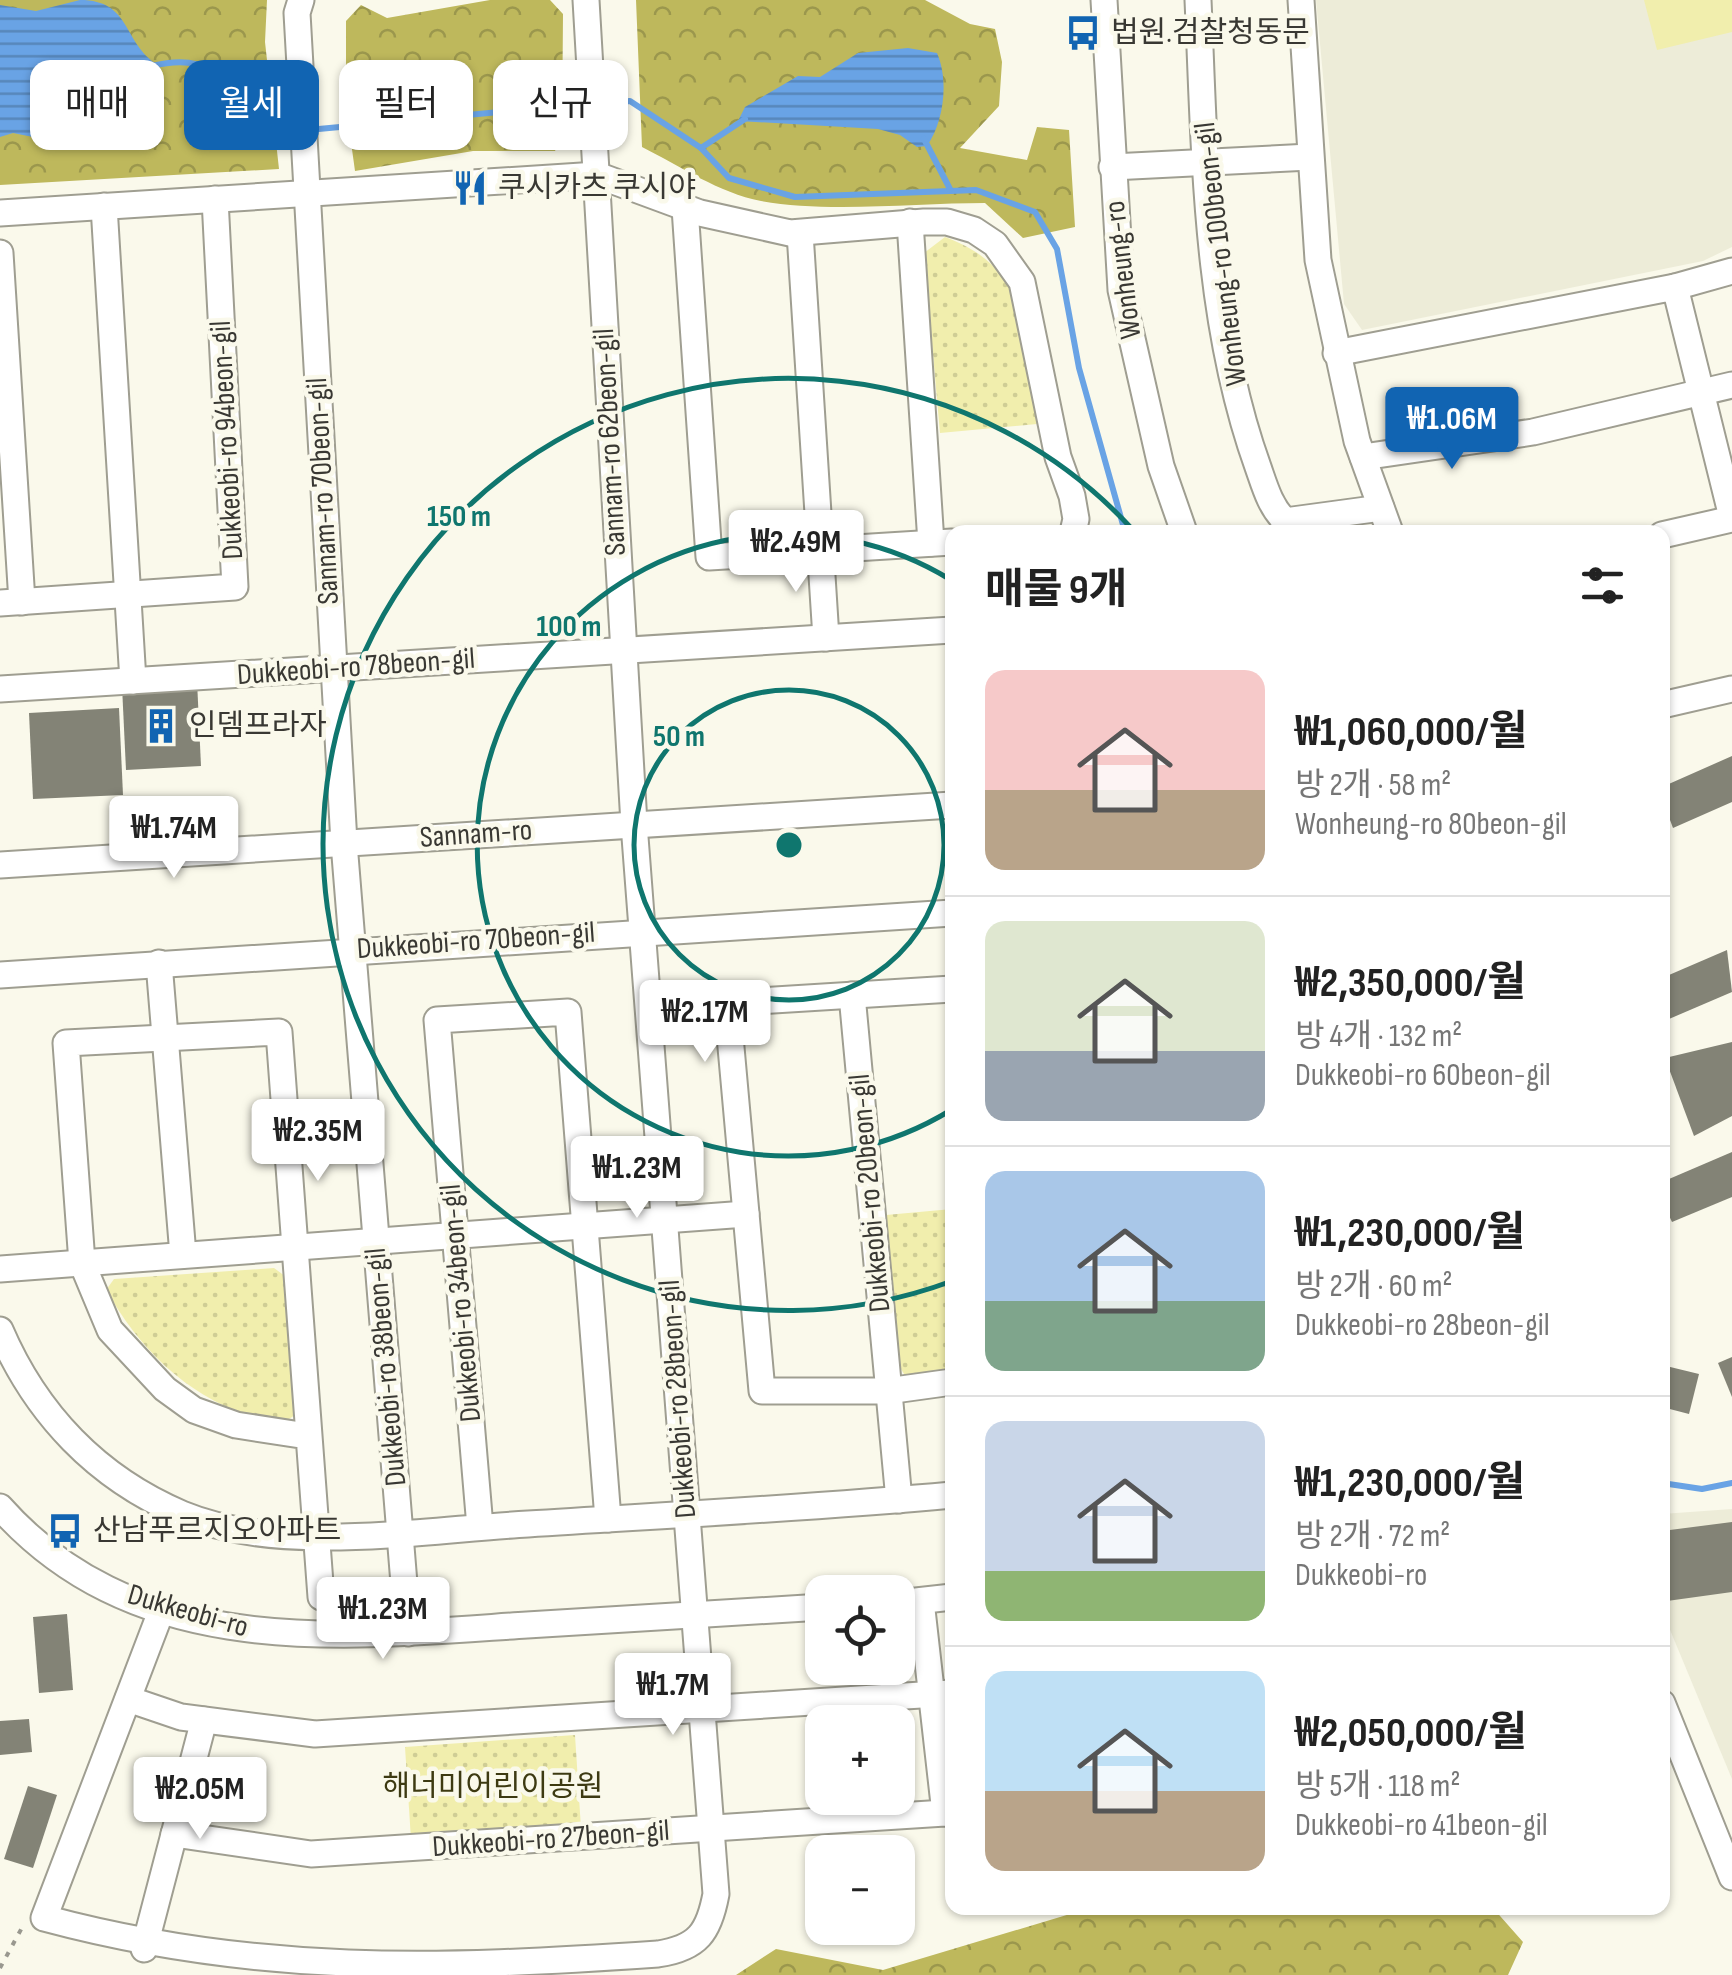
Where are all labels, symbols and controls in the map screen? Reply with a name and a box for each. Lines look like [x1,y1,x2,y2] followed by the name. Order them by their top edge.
[1064,14,1102,52] bus stop icon: 법원.검찰청동문
[1111,15,1310,51] place label: 법원.검찰청동문
[30,60,164,150] chip: 매매
[184,60,319,150] chip: 월세
[339,60,473,150] chip: 필터
[493,60,628,150] chip: 신규
[1187,120,1255,388] street label: Wonheung-ro 100beon-gil
[451,169,489,207] restaurant icon: 쿠시카츠 쿠시야
[498,170,696,206] place label: 쿠시카츠 쿠시야
[1097,199,1149,341] street label: Wonheung-ro
[203,320,251,560] street label: Dukkeobi-ro 94beon-gil
[586,327,634,557] street label: Sannam-ro 62beon-gil
[299,377,347,605] street label: Sannam-ro 70beon-gil
[1371,387,1533,472] pin: ₩1.06M
[1407,400,1497,439] text: ₩1.06M
[427,499,491,535] text: 150 m
[715,510,877,595] pin: ₩2.49M
[751,523,841,562] text: ₩2.49M
[1575,558,1630,613] icon: filters
[985,565,1127,616] text: 매물 9개
[537,609,601,645] text: 100 m
[236,641,476,693] street label: Dukkeobi-ro 78beon-gil
[142,707,180,745] building icon: 인뎀프라자
[1295,707,1527,758] text: ₩1,060,000/월
[189,708,327,744] place label: 인뎀프라자
[1065,710,1185,830] icon: home
[653,719,705,755] text: 50 m
[1295,766,1451,805] text: 방 2개 · 58 m²
[93,796,255,881] pin: ₩1.74M
[1295,805,1567,844] text: Wonheung-ro 80beon-gil
[131,809,217,848] text: ₩1.74M
[419,812,533,856] street label: Sannam-ro
[771,827,807,863] centre of rings
[356,915,596,967] street label: Dukkeobi-ro 70beon-gil
[1295,958,1526,1009] text: ₩2,350,000/월
[1065,961,1185,1081] icon: home
[624,980,786,1065] pin: ₩2.17M
[662,993,748,1032] text: ₩2.17M
[1295,1017,1462,1056] text: 방 4개 · 132 m²
[1295,1056,1551,1095] text: Dukkeobi-ro 60beon-gil
[842,1072,898,1314] street label: Dukkeobi-ro 20beon-gil
[237,1099,399,1184] pin: ₩2.35M
[274,1112,362,1151] text: ₩2.35M
[556,1136,718,1221] pin: ₩1.23M
[593,1149,681,1188] text: ₩1.23M
[433,1183,489,1423] street label: Dukkeobi-ro 34beon-gil
[1295,1208,1525,1259] text: ₩1,230,000/월
[1065,1211,1185,1331] icon: home
[358,1246,414,1488] street label: Dukkeobi-ro 38beon-gil
[1295,1267,1453,1306] text: 방 2개 · 60 m²
[652,1279,704,1519] street label: Dukkeobi-ro 28beon-gil
[1295,1306,1550,1345] text: Dukkeobi-ro 28beon-gil
[1295,1458,1525,1509] text: ₩1,230,000/월
[1065,1461,1185,1581] icon: home
[46,1512,84,1550] bus stop icon: 산남푸르지오아파트
[93,1513,341,1549] place label: 산남푸르지오아파트
[1295,1517,1450,1556] text: 방 2개 · 72 m²
[1295,1556,1427,1595] text: Dukkeobi-ro
[805,1575,915,1945] map controls
[805,1575,915,1685] button: locate
[123,1577,253,1645] street label: Dukkeobi-ro
[302,1577,464,1662] pin: ₩1.23M
[339,1590,427,1629] text: ₩1.23M
[603,1653,743,1738] pin: ₩1.7M
[637,1666,709,1705] text: ₩1.7M
[805,1705,915,1815] button: +
[1295,1708,1527,1759] text: ₩2,050,000/월
[1065,1711,1185,1831] icon: home
[119,1757,281,1842] pin: ₩2.05M
[1295,1767,1460,1806] text: 방 5개 · 118 m²
[383,1769,603,1805] park label: 해너미어린이공원
[156,1770,244,1809] text: ₩2.05M
[1295,1806,1548,1845] text: Dukkeobi-ro 41beon-gil
[431,1813,671,1865] street label: Dukkeobi-ro 27beon-gil
[805,1835,915,1945] button: −

